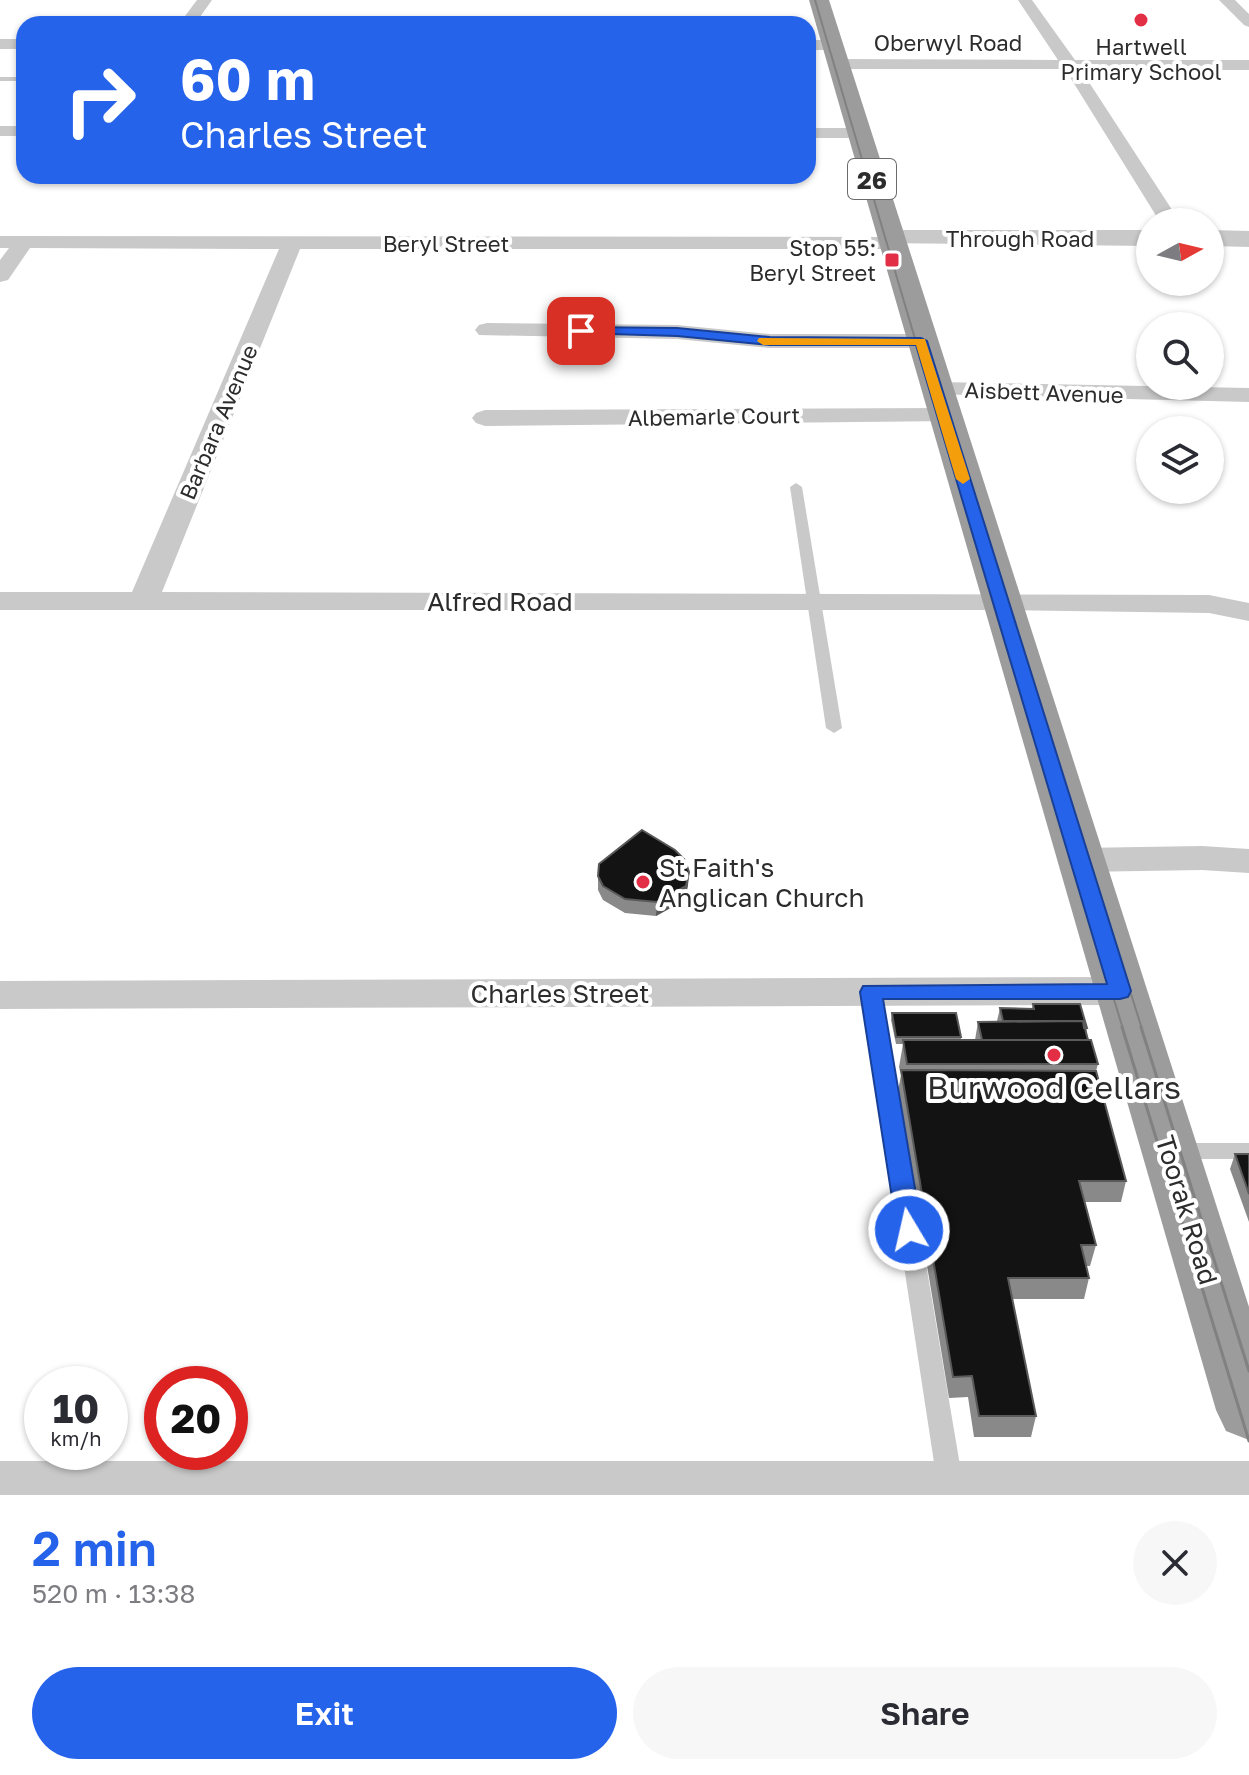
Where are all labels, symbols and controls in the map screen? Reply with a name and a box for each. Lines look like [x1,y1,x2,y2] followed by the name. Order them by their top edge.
[1132,11,1150,29] marker: Hartwell Primary School
[874,29,1022,56] street label: Oberwyl Road
[1061,33,1221,85] place label: Hartwell Primary School
[180,45,315,112] text: 60 m
[48,48,152,152] icon: right
[180,113,428,156] text: Charles Street
[848,159,896,199] road number: 26
[1136,208,1224,296] north arrow
[1136,208,1224,504] map controls
[946,225,1094,252] street label: Through Road
[383,230,509,257] street label: Beryl Street
[749,234,876,286] place label: Stop 55: Beryl Street
[883,251,901,269] marker: Stop 55: Beryl Street
[547,297,615,365] pin
[559,309,603,353] icon: arrive
[1136,312,1224,400] button: search
[173,340,263,504] street label: Barbara Avenue
[964,376,1124,408] street label: Aisbett Avenue
[628,401,800,431] street label: Albemarle Court
[1136,416,1224,504] button: layers
[427,586,573,617] street label: Alfred Road
[659,852,864,913] place label: St Faith's Anglican Church
[634,873,652,891] marker: St Faith's Anglican Church
[471,978,649,1009] street label: Charles Street
[1045,1046,1063,1064] marker: Burwood Cellars
[927,1068,1181,1106] place label: Burwood Cellars
[1150,1132,1224,1288] street label: Toorak Road
[867,1188,951,1272] position arrow
[144,1366,248,1470] speed limit sign: 20
[53,1384,99,1432] text: 10
[51,1426,101,1450] text: km/h
[32,1519,157,1577] text: 2 min
[1133,1521,1217,1605] button: close
[32,1578,195,1609] text: 520 m · 13:38
[32,1667,617,1759] button: Exit
[633,1667,1217,1759] button: Share

